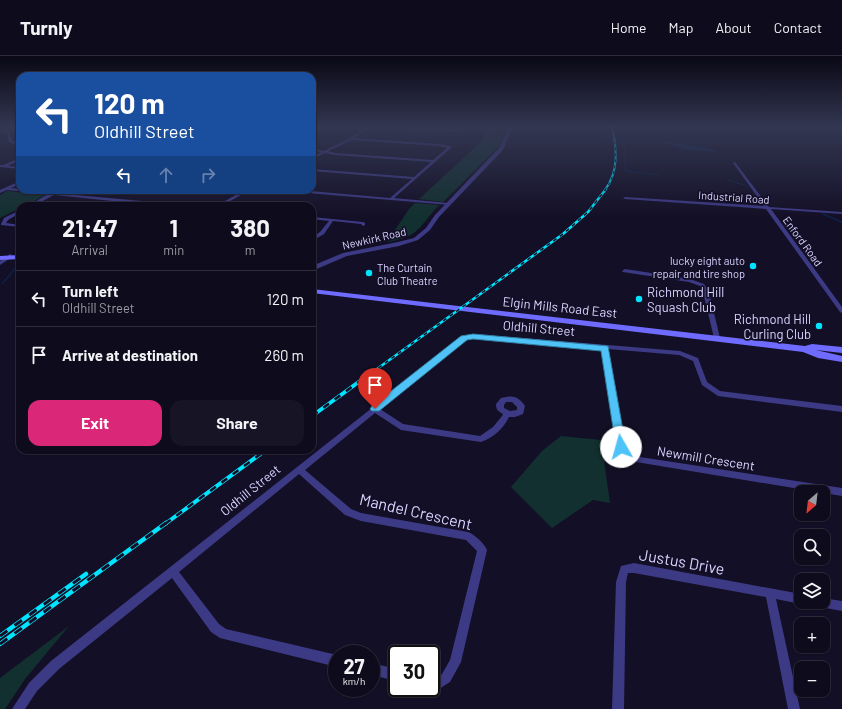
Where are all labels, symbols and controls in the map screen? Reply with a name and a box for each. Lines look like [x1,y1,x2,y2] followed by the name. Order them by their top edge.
[20,16,72,39] text: Turnly
[611,19,647,36] text: Home
[669,19,693,36] text: Map
[715,19,752,36] text: About
[774,19,822,36] text: Contact
[94,86,165,120] text: 120 m
[28,88,80,140] icon: left
[94,120,194,142] text: Oldhill Street
[113,164,135,186] icon: left
[155,164,177,186] icon: ahead
[197,164,219,186] icon: right
[698,188,770,206] street label: Industrial Road
[62,213,117,242] text: 21:47
[170,213,178,242] text: 1
[230,213,270,242] text: 380
[781,214,825,268] street label: Enford Road
[341,224,407,252] street label: Newkirk Road
[71,242,108,258] text: Arrival
[163,242,184,258] text: min
[245,242,256,258] text: m
[653,254,745,280] place label: lucky eight auto repair and tire shop
[377,261,438,287] place label: The Curtain Club Theatre
[748,261,758,271] marker: lucky eight auto repair and tire shop
[364,268,374,278] marker: The Curtain Club Theatre
[62,282,118,300] text: Turn left
[647,284,724,315] place label: Richmond Hill Squash Club
[28,288,50,310] icon: left
[267,290,304,308] text: 120 m
[502,293,618,321] street label: Elgin Mills Road East
[634,294,644,304] marker: Richmond Hill Squash Club
[62,300,135,316] text: Oldhill Street
[734,311,811,342] place label: Richmond Hill Curling Club
[502,317,576,339] street label: Oldhill Street
[814,321,824,331] marker: Richmond Hill Curling Club
[28,344,50,366] icon: arrive
[62,346,198,364] text: Arrive at destination
[264,346,304,364] text: 260 m
[358,368,392,409] pin
[364,374,386,396] icon: arrive
[28,400,162,446] button: Exit
[170,400,304,446] button: Share
[600,426,642,468] position arrow
[656,442,756,474] street label: Newmill Crescent
[217,461,283,519] street label: Oldhill Street
[794,485,830,521] north arrow
[794,485,830,697] map controls
[358,489,474,533] street label: Mandel Crescent
[794,529,830,565] button: search
[638,544,726,578] street label: Justus Drive
[794,573,830,609] button: layers
[794,617,830,653] button: +
[388,645,440,697] speed limit sign: 30
[343,654,365,678] text: 27
[794,661,830,697] button: −
[343,675,365,687] text: km/h

